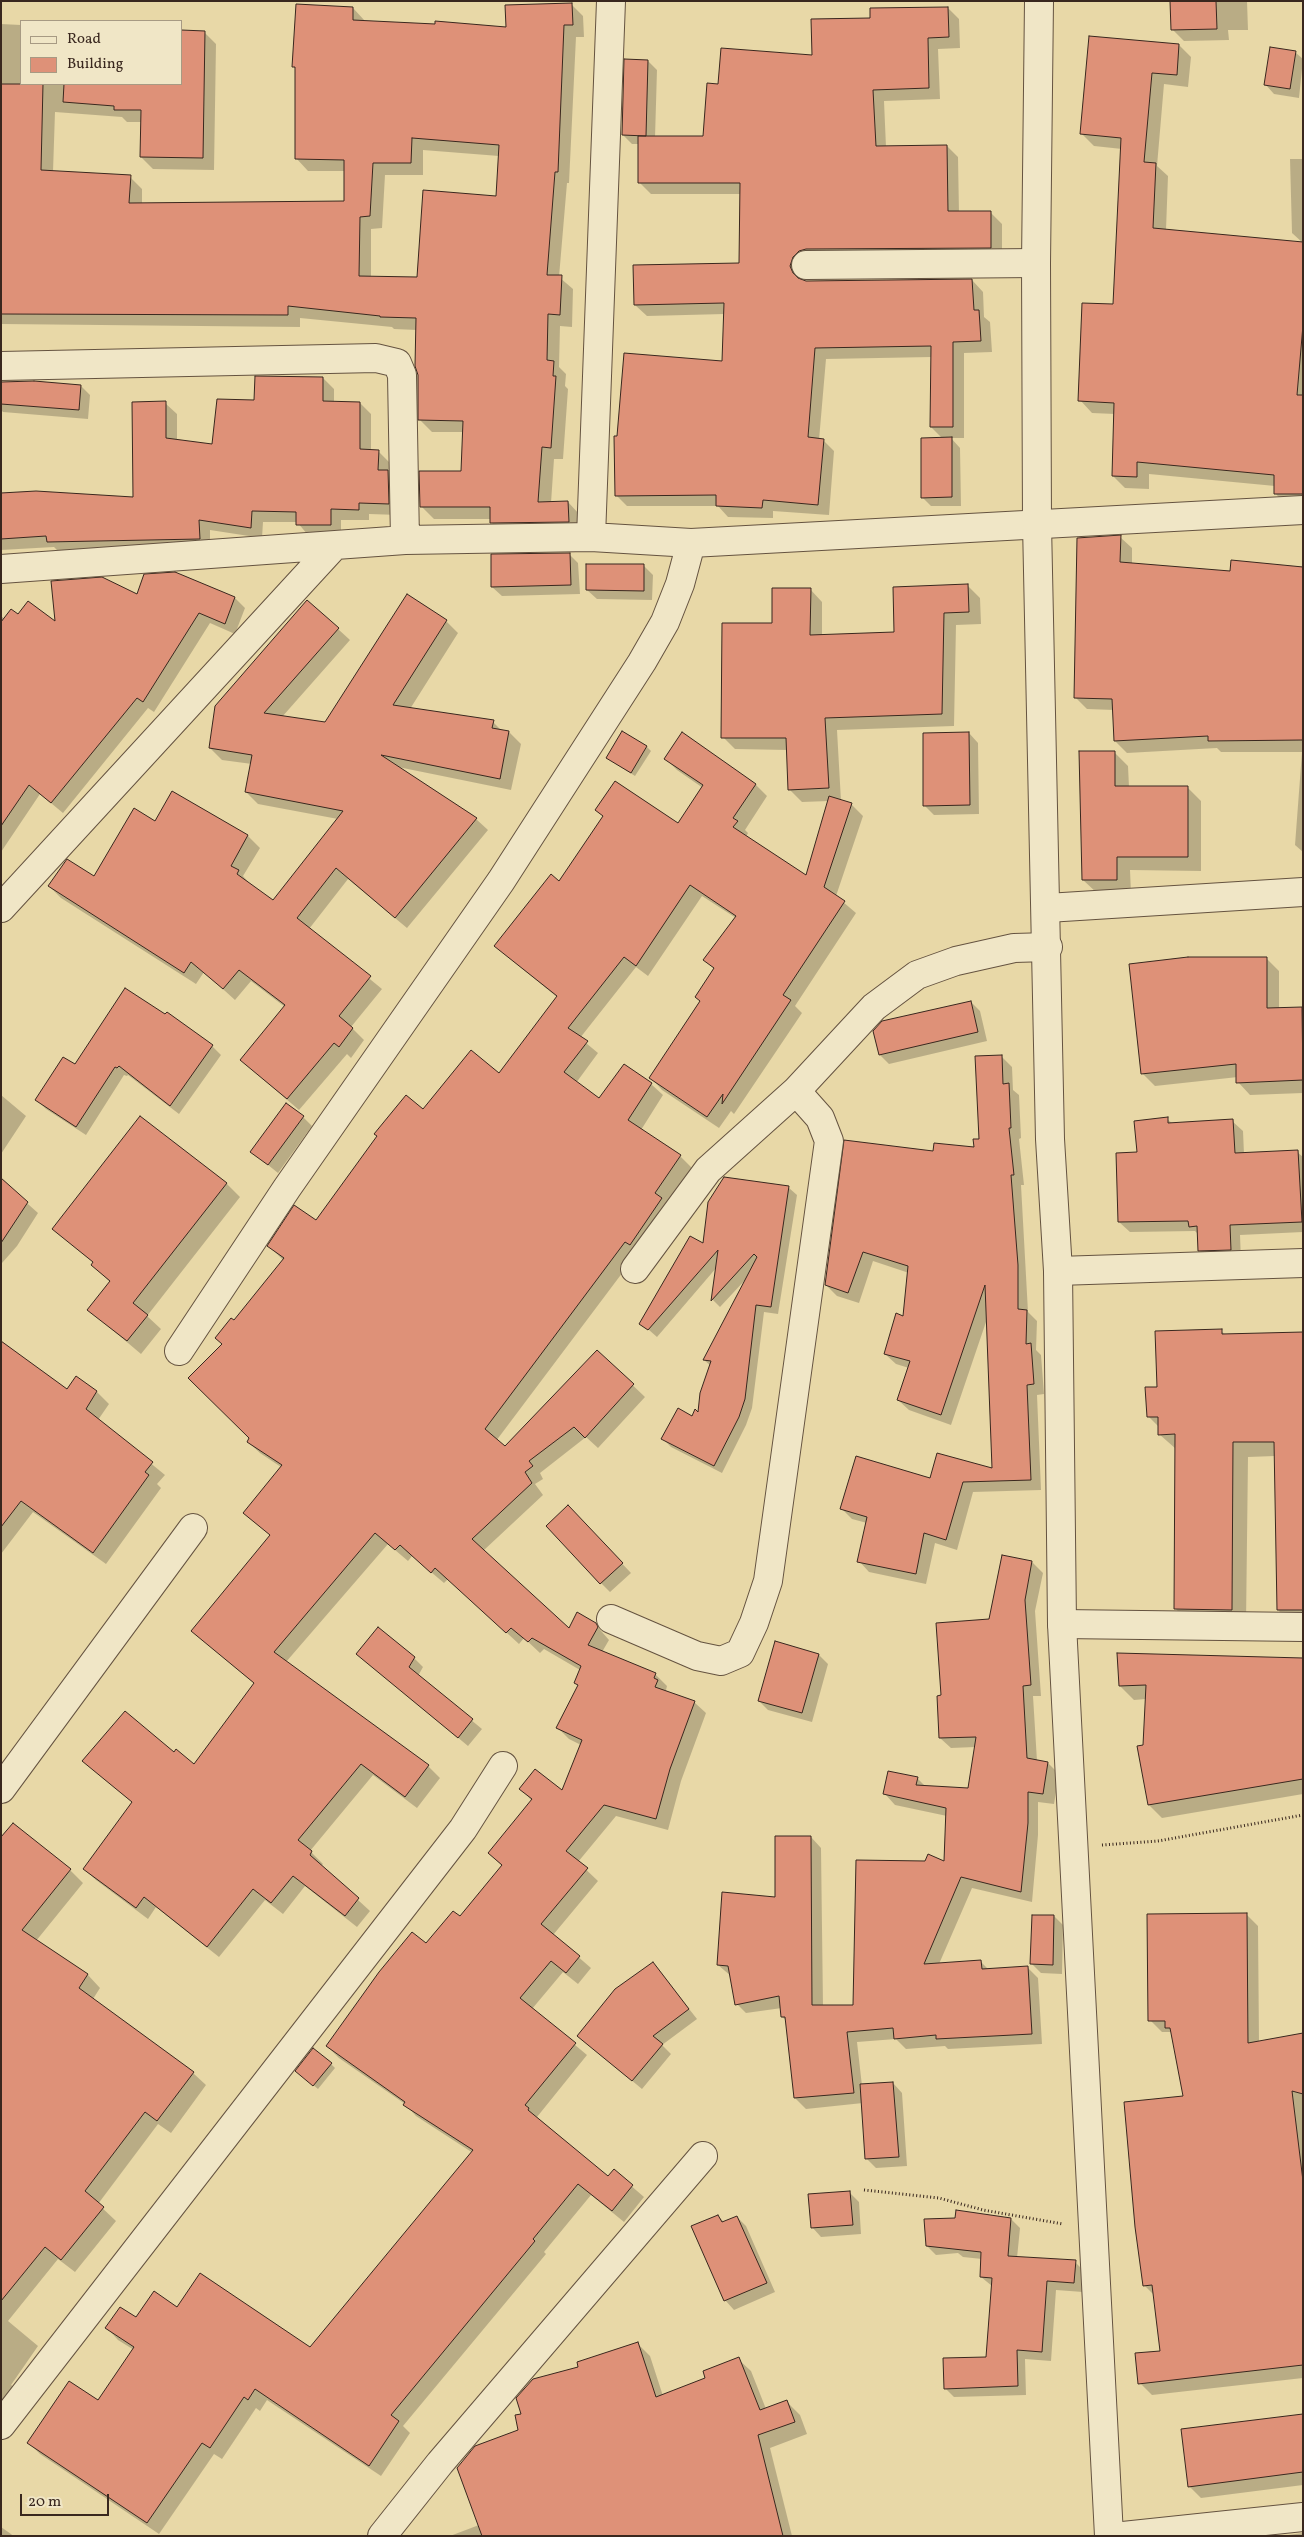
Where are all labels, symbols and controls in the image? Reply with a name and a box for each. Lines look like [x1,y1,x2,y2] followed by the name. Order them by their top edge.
[20,20,182,85] legend
[67,29,101,50] text: Road
[67,54,123,75] text: Building
[22,2484,111,2516] scale bar
[28,2492,61,2513] text: 20 m

